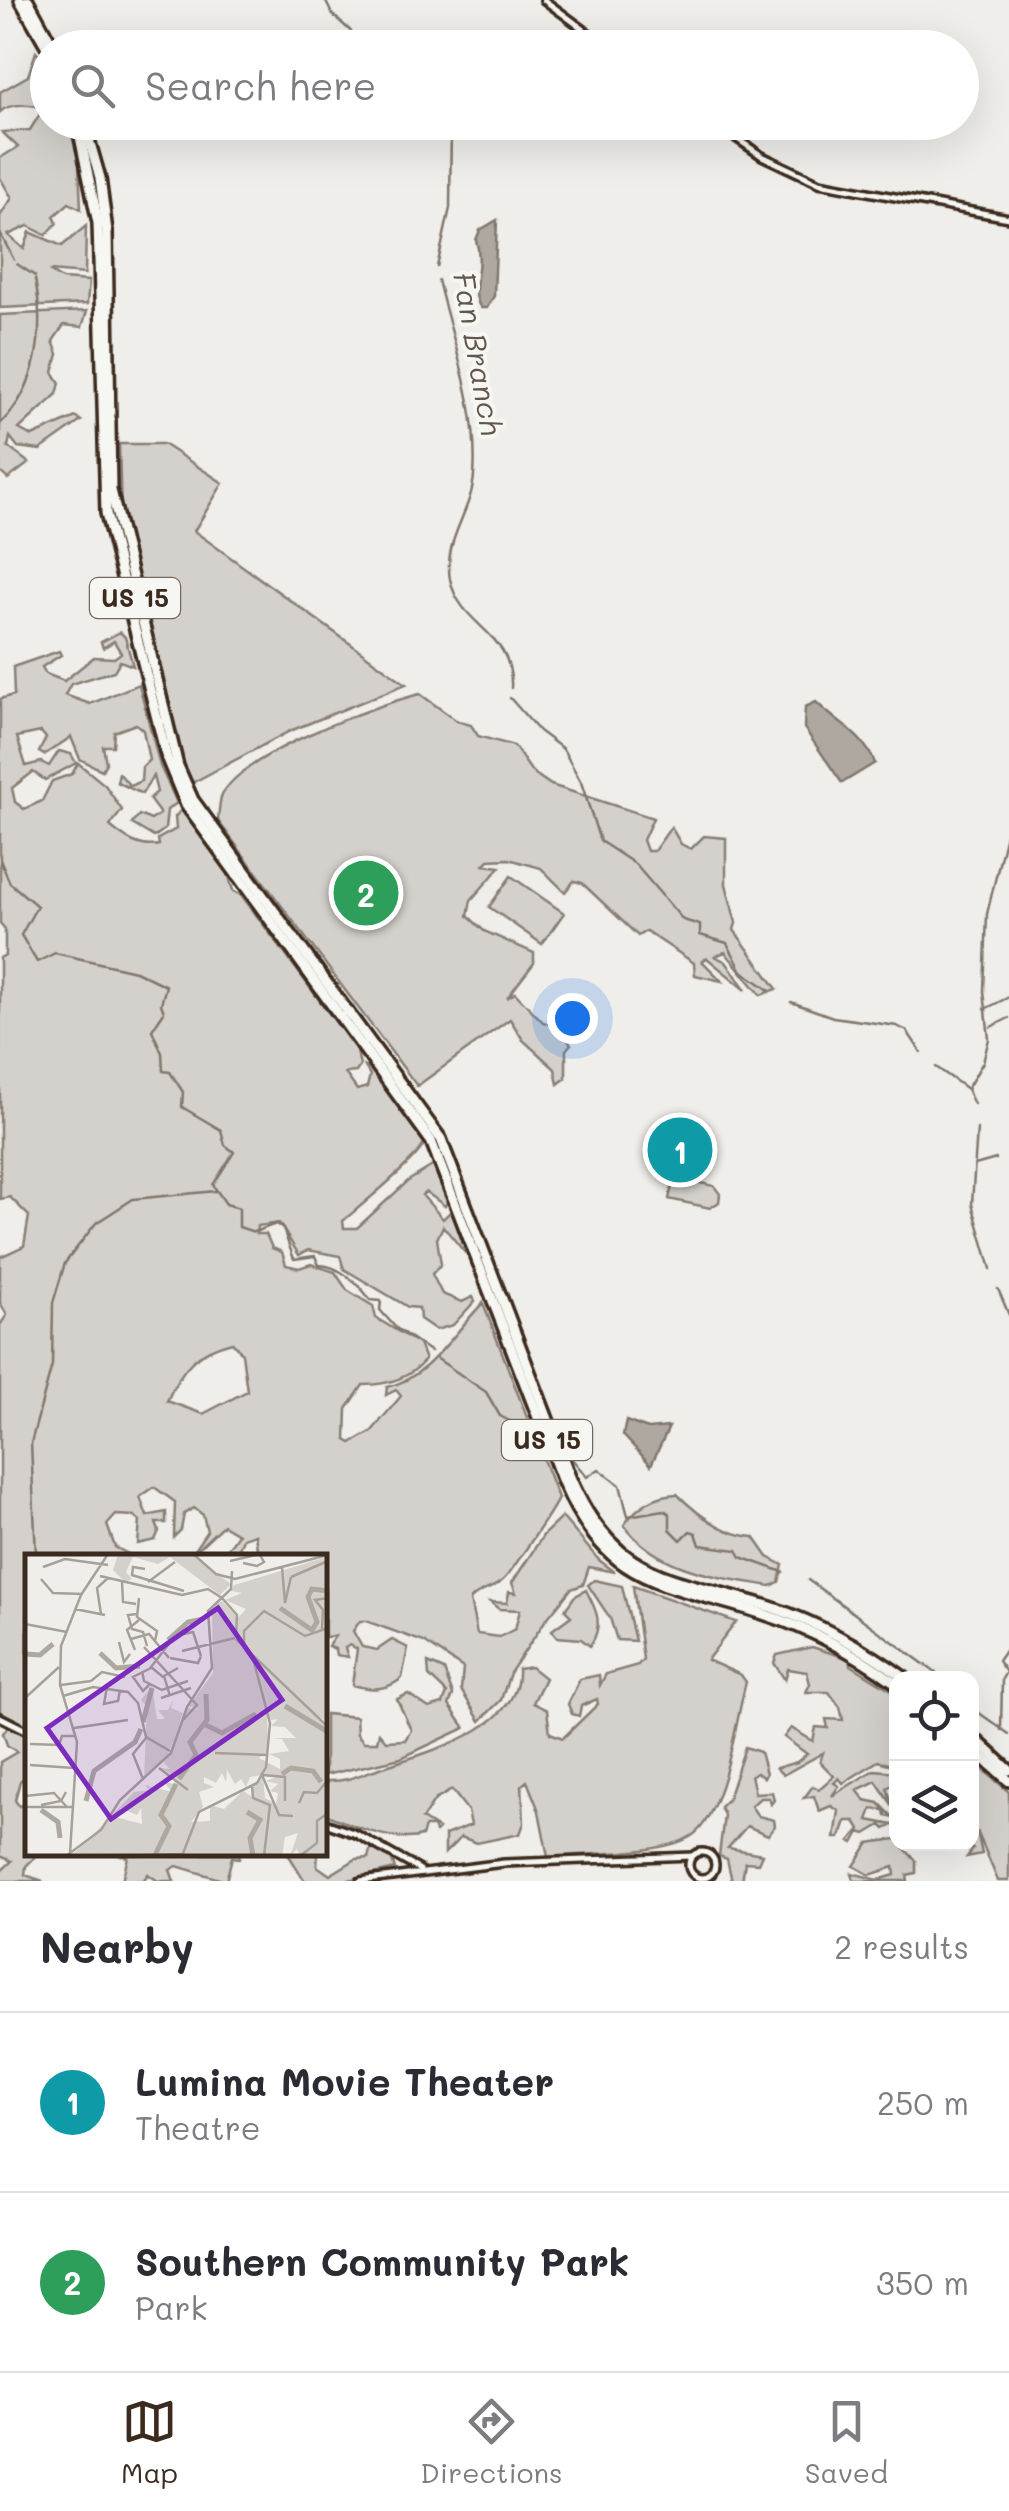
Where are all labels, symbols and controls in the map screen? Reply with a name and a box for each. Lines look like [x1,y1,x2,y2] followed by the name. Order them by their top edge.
[30,30,979,140] search box
[65,58,120,113] icon: search
[145,60,376,110] text: Search here
[445,269,513,438] water label: Fan Branch
[90,578,180,618] road number: US 15
[334,856,398,930] pin: 2
[547,993,598,1044] your location
[648,1112,712,1188] pin: 1
[502,1420,592,1460] road number: US 15
[25,1554,328,1856] inset map
[889,1671,979,1851] map controls
[889,1671,979,1761] button: locate
[889,1761,979,1851] button: layers
[40,1919,194,1974] text: Nearby
[834,1925,969,1967] text: 2 results
[135,2056,554,2106] text: Lumina Movie Theater
[65,2081,80,2123] text: 1
[877,2081,969,2123] text: 250 m
[135,2106,261,2148] text: Theatre
[135,2236,629,2286] text: Southern Community Park
[64,2261,81,2303] text: 2
[876,2261,969,2303] text: 350 m
[135,2286,208,2328] text: Park
[121,2394,178,2490] tab: Map
[420,2394,563,2490] tab: Directions
[805,2394,888,2490] tab: Saved

